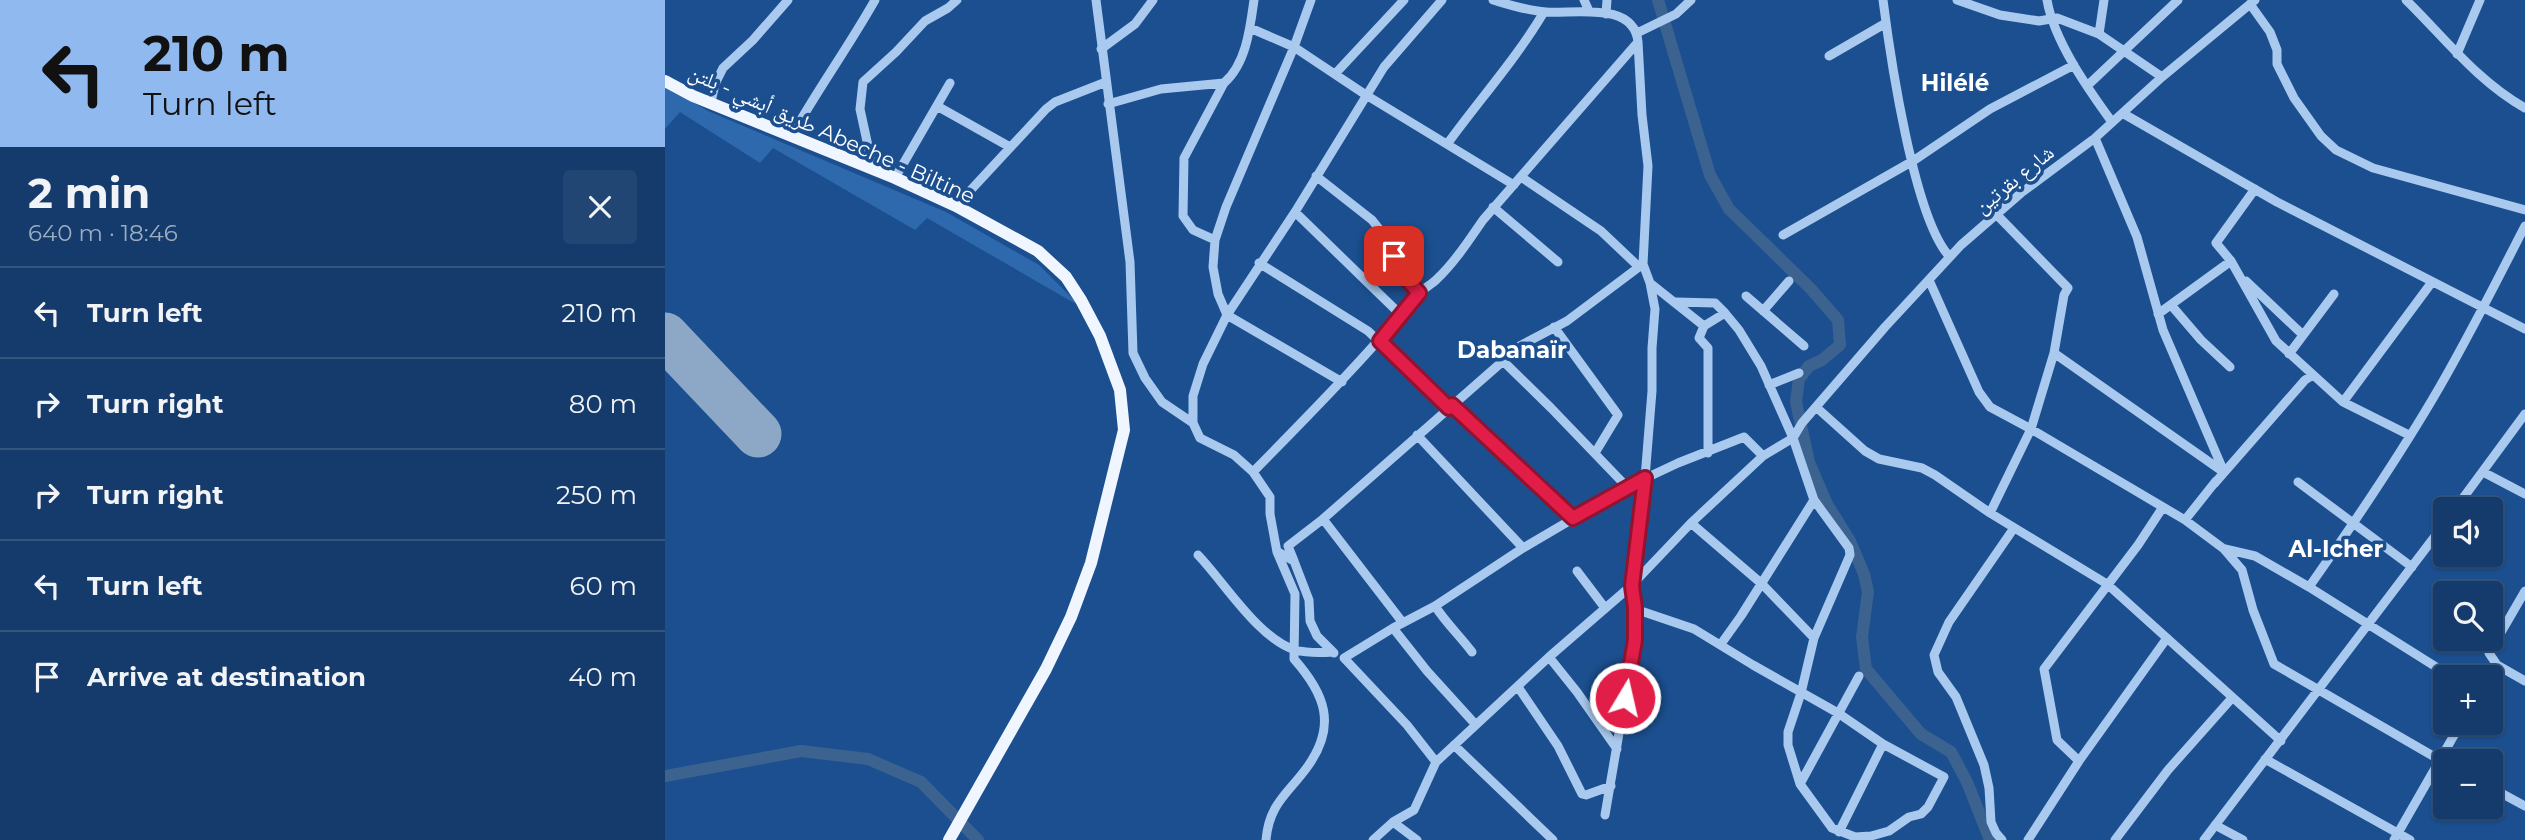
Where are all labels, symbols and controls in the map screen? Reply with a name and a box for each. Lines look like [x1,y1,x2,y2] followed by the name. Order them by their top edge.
[143,24,290,83] text: 210 m
[28,28,119,119] icon: left
[683,59,979,213] street label: طريق أبشي - بلتن Abeche - Biltine
[1921,69,1989,97] district label: Hilélé
[143,84,277,123] text: Turn left
[1969,139,2059,219] street label: شارع بقرتين
[28,167,150,219] text: 2 min
[563,170,637,244] button: close
[28,219,178,247] text: 640 m · 18:46
[1364,226,1424,286] pin
[1375,237,1413,275] icon: arrive
[28,294,66,332] icon: left
[87,297,203,329] text: Turn left
[561,297,637,329] text: 210 m
[1457,336,1567,364] district label: Dabanaïr
[28,385,66,423] icon: right
[87,388,223,420] text: Turn right
[569,388,637,420] text: 80 m
[28,476,66,514] icon: right
[87,479,223,511] text: Turn right
[556,479,637,511] text: 250 m
[2433,497,2503,819] map controls
[2433,497,2503,567] button: sound
[2288,535,2384,563] district label: Al-Icher
[28,567,66,605] icon: left
[87,570,203,602] text: Turn left
[570,570,637,602] text: 60 m
[2433,581,2503,651] button: search
[28,658,66,696] icon: arrive
[87,661,366,693] text: Arrive at destination
[568,661,637,693] text: 40 m
[1588,661,1662,735] position arrow
[2433,665,2503,735] button: +
[2433,749,2503,819] button: −

